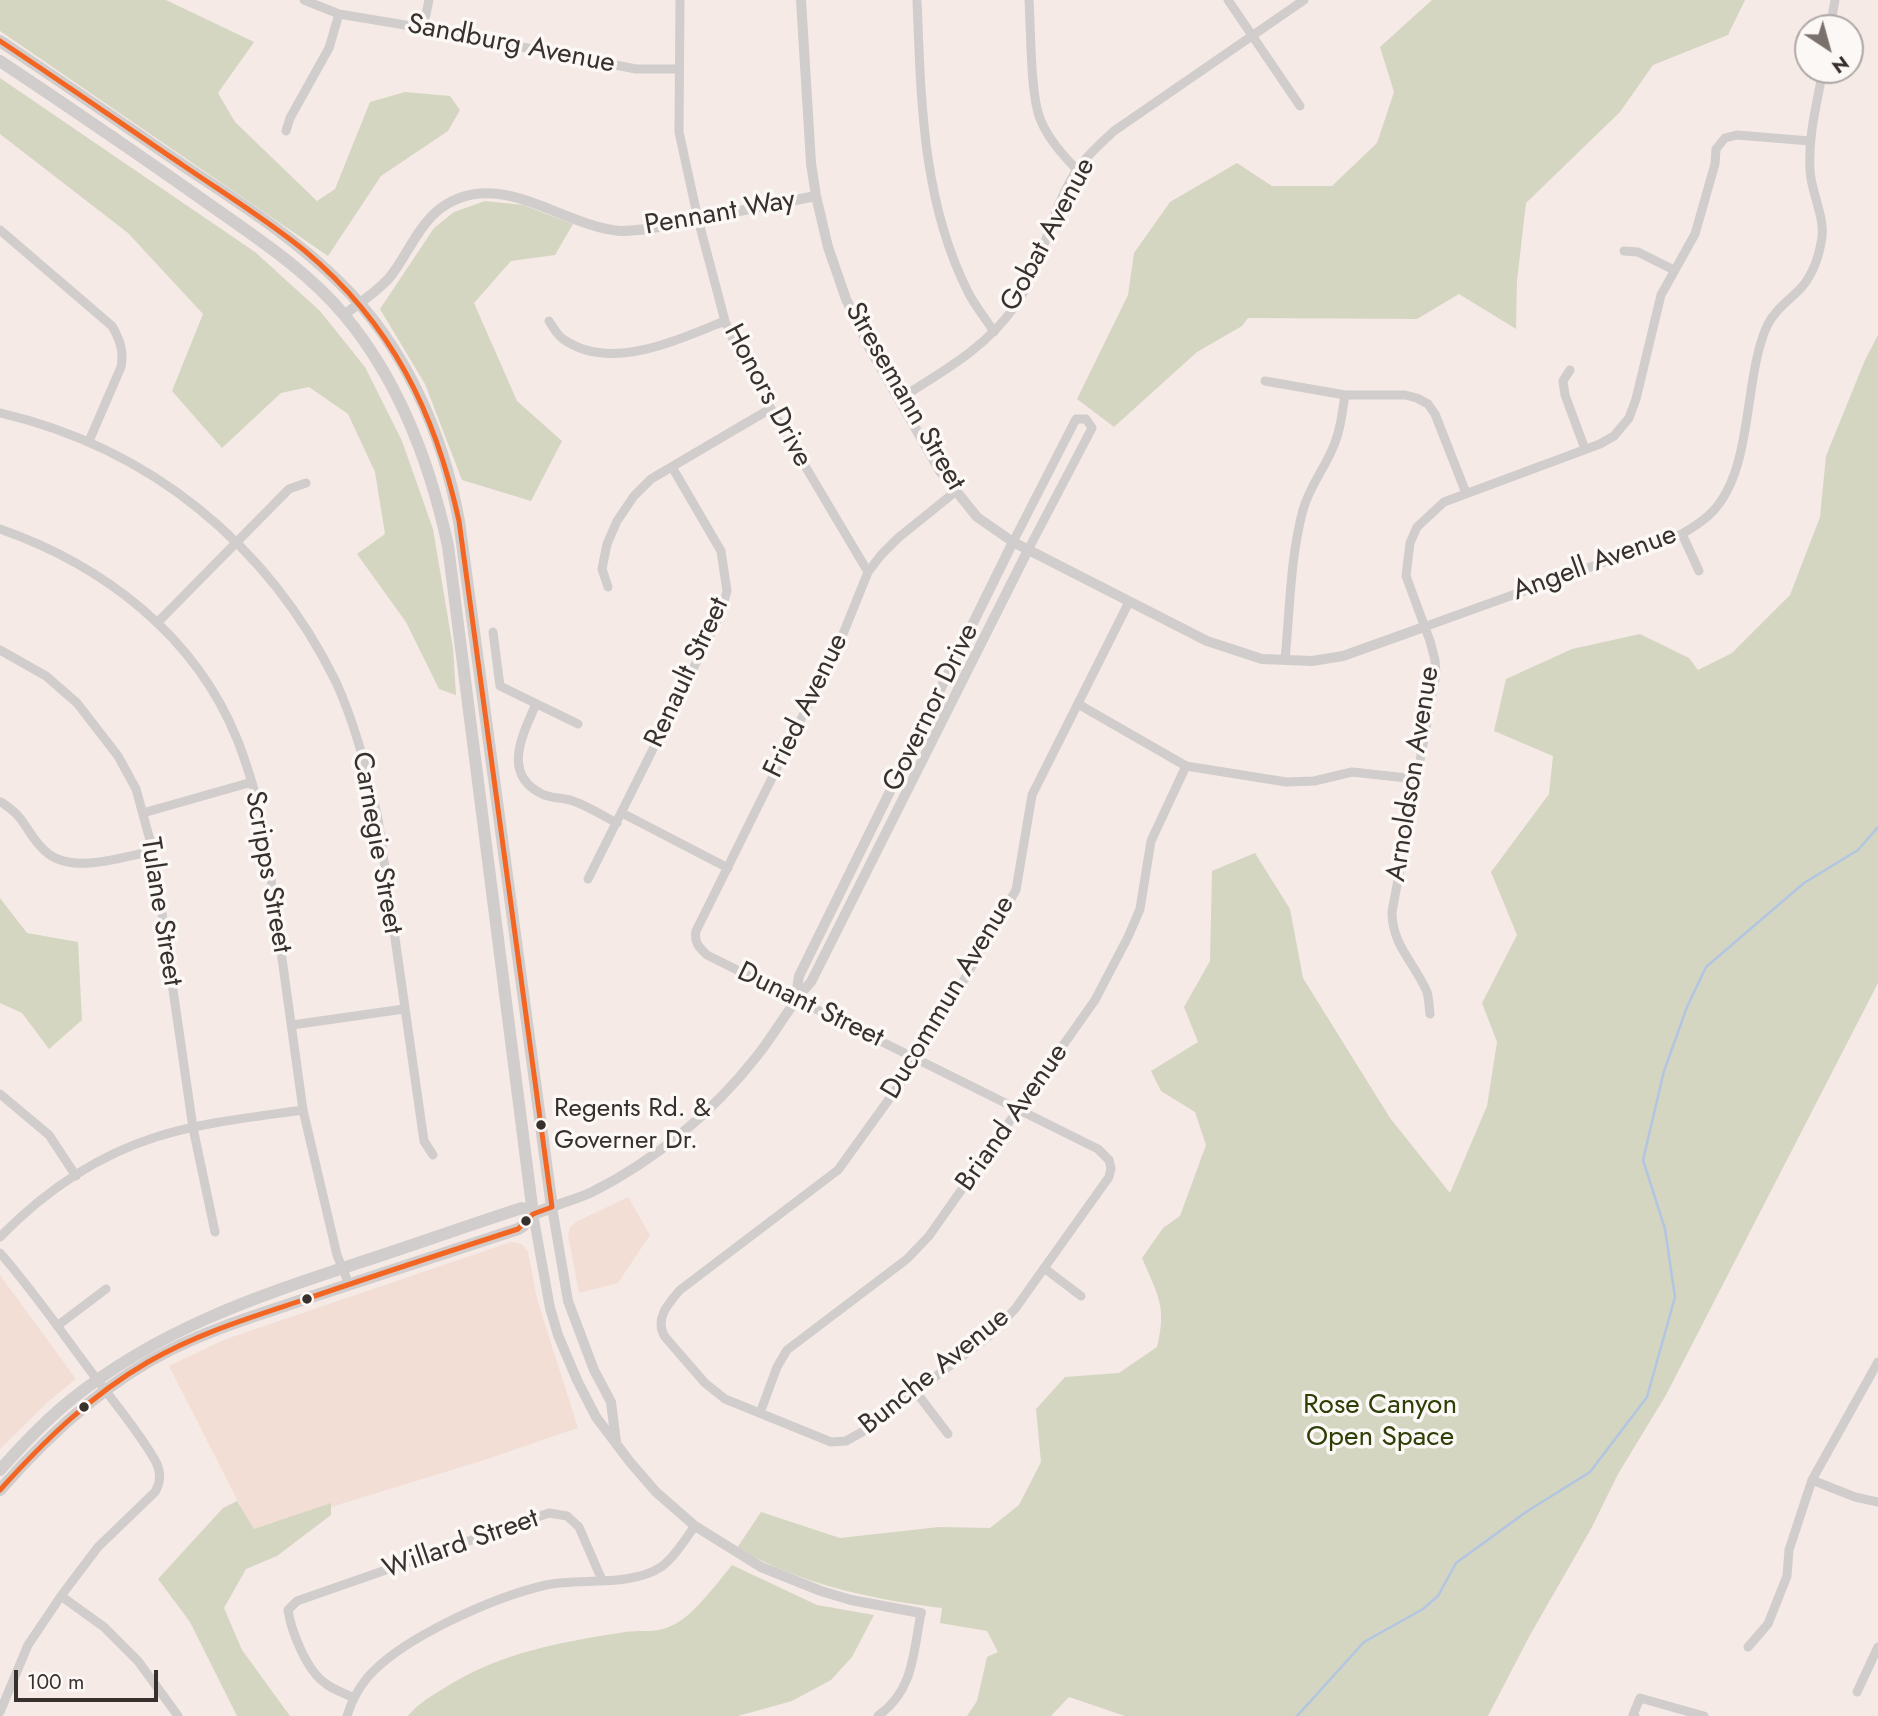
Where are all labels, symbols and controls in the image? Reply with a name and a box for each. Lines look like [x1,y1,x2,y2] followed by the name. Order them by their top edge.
[404,8,618,82] street label: Sandburg Avenue
[1794,14,1864,84] north arrow
[1826,49,1855,80] text: N
[995,153,1103,317] street label: Gobat Avenue
[642,184,798,244] street label: Pennant Way
[837,297,971,497] street label: Stresemann Street
[715,319,819,473] street label: Honors Drive
[1508,519,1682,609] street label: Angell Avenue
[639,593,737,753] street label: Renault Street
[877,619,987,797] street label: Governor Drive
[758,628,856,784] street label: Fried Avenue
[1380,664,1448,884] street label: Arnoldson Avenue
[343,749,409,937] street label: Carnegie Street
[236,788,298,956] street label: Scripps Street
[132,835,188,989] street label: Tulane Street
[875,890,1023,1106] street label: Ducommun Avenue
[731,956,889,1056] street label: Dunant Street
[950,1038,1076,1198] street label: Briand Avenue
[554,1094,711,1156] place label: Regents Rd. & Governer Dr.
[534,1118,548,1132] marker: Regents Rd. & Governer Dr.
[519,1214,533,1228] unlabelled marker
[300,1292,314,1306] unlabelled marker
[853,1301,1017,1443] street label: Bunche Avenue
[1303,1389,1457,1455] park label: Rose Canyon Open Space
[77,1400,91,1414] unlabelled marker
[379,1503,543,1587] street label: Willard Street
[18,1656,161,1700] scale bar
[27,1667,84,1697] text: 100 m

